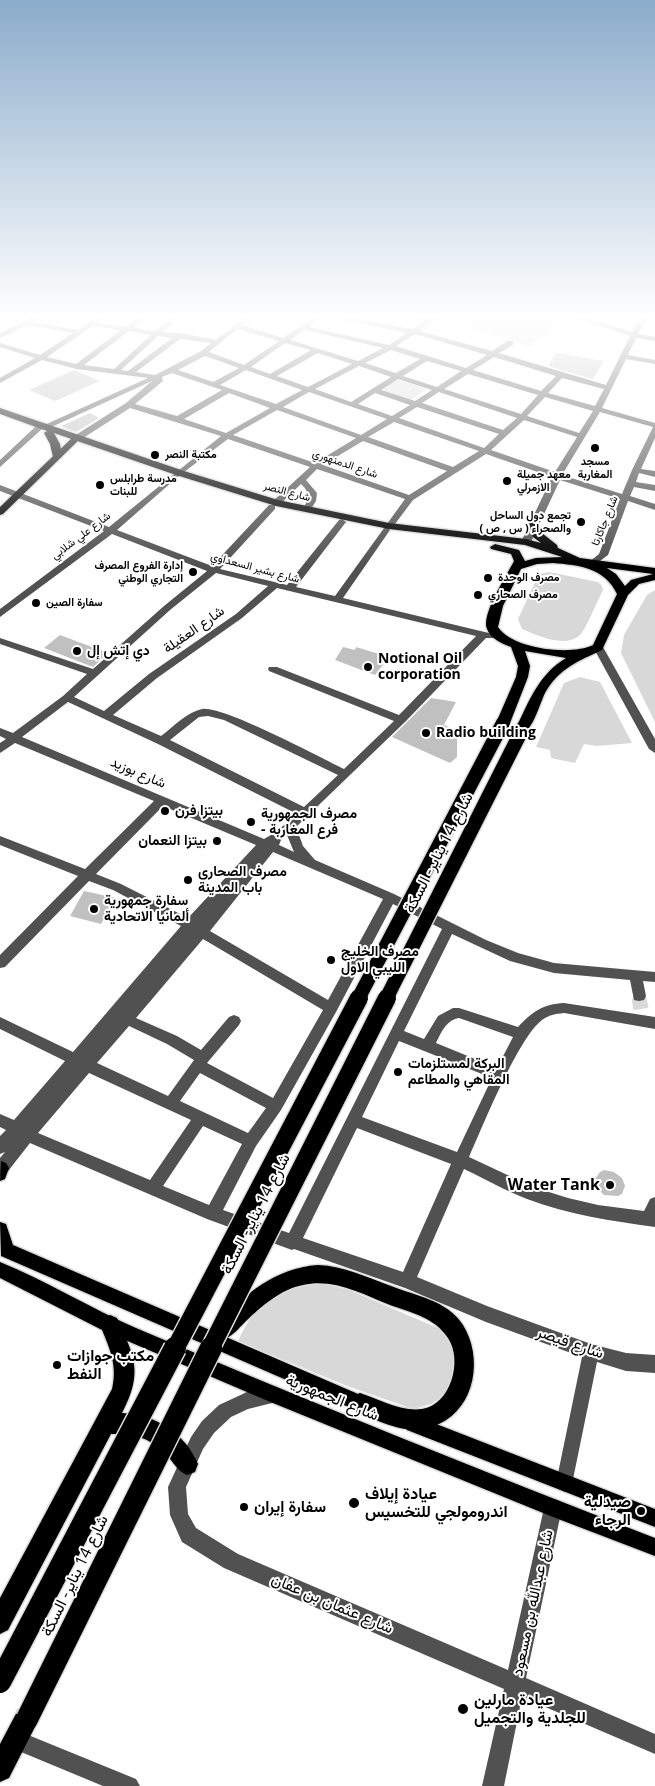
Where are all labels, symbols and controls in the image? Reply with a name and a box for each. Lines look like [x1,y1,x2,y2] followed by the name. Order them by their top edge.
[589,442,601,454] marker: مسجد المغاربة
[311,447,379,481] street label: شارع الدمنهوري
[165,448,217,462] place label: مكتبة النصر
[149,449,161,461] marker: مكتبة النصر
[578,455,612,481] place label: مسجد المغاربة
[517,468,571,494] place label: معهد جميلة الازمرلي
[110,472,177,498] place label: مدرسة طرابلس للبنات
[501,475,513,487] marker: معهد جميلة الازمرلي
[94,479,106,491] marker: مدرسة طرابلس للبنات
[262,479,312,505] street label: شارع النصر
[589,494,621,548] street label: شارع جاكارتا
[49,509,113,563] street label: شارع علي شلابي
[480,509,571,535] place label: تجمع دول الساحل والصحراء ( س , ص )
[575,516,587,528] marker: تجمع دول الساحل والصحراء ( س , ص )
[209,550,301,586] street label: شارع بشير السعداوي
[94,559,183,585] place label: إدارة الفروع المصرف التجاري الوطني
[187,566,199,578] marker: إدارة الفروع المصرف التجاري الوطني
[498,571,560,585] place label: مصرف الوحدة
[482,572,494,584] marker: مصرف الوحدة
[488,588,558,602] place label: مصرف الصحاري
[472,589,484,601] marker: مصرف الصحاري
[46,596,103,610] place label: سفارة الصين
[30,597,42,609] marker: سفارة الصين
[160,603,228,657] street label: شارع العقيلة
[87,643,150,659] place label: دي إتش إل
[71,645,83,657] marker: دي إتش إل
[378,651,462,684] place label: Notional Oil corporation
[362,661,374,673] marker: Notional Oil corporation
[436,725,536,741] place label: Radio building
[420,727,432,739] marker: Radio building
[108,754,168,792] street label: شارع بوزيد
[400,790,478,916] street label: شارع 14 يناير- السكة
[175,803,223,819] place label: بيتزا فرن
[159,805,171,817] marker: بيتزا فرن
[261,806,357,839] place label: مصرف الجمهورية - فرع المغاربة
[245,816,257,828] marker: مصرف الجمهورية - فرع المغاربة
[138,833,207,849] place label: بيتزا النعمان
[211,835,223,847] marker: بيتزا النعمان
[198,864,287,896] place label: مصرف الصحاري باب المدينة
[182,874,194,886] marker: مصرف الصحاري باب المدينة
[104,893,189,926] place label: سفارة جمهورية ألمانيا الاتحادية
[88,903,100,915] marker: سفارة جمهورية ألمانيا الاتحادية
[341,944,419,976] place label: مصرف الخليج الليبي الاول
[325,954,337,966] marker: مصرف الخليج الليبي الاول
[408,1056,510,1088] place label: البركة لمستلزمات المقاهي والمطاعم
[392,1066,404,1078] marker: البركة لمستلزمات المقاهي والمطاعم
[217,1151,295,1277] street label: شارع 14 يناير- السكة
[508,1175,600,1195] place label: Water Tank
[604,1179,616,1191] marker: Water Tank
[534,1323,606,1363] street label: شارع قيصر
[67,1346,154,1384] place label: مكتب جوازات النفط
[51,1359,63,1371] marker: مكتب جوازات النفط
[283,1371,381,1425] street label: شارع الجمهورية
[365,1484,508,1522] place label: عيادة إيلاف اندرومولجي للتخسيس
[584,1492,631,1530] place label: صيدلية الرجاء
[347,1496,361,1510] marker: عيادة إيلاف اندرومولجي للتخسيس
[254,1497,326,1517] place label: سفارة إيران
[238,1501,250,1513] marker: سفارة إيران
[635,1505,647,1517] marker: صيدلية الرجاء
[37,1512,113,1640] street label: شارع 14 يناير- السكة
[508,1528,558,1678] street label: شارع عبدالله بن مسعود
[268,1570,396,1638] street label: شارع عثمان بن عفان
[474,1690,586,1728] place label: عيادة مارلين للجلدية والتجميل
[456,1702,470,1716] marker: عيادة مارلين للجلدية والتجميل

